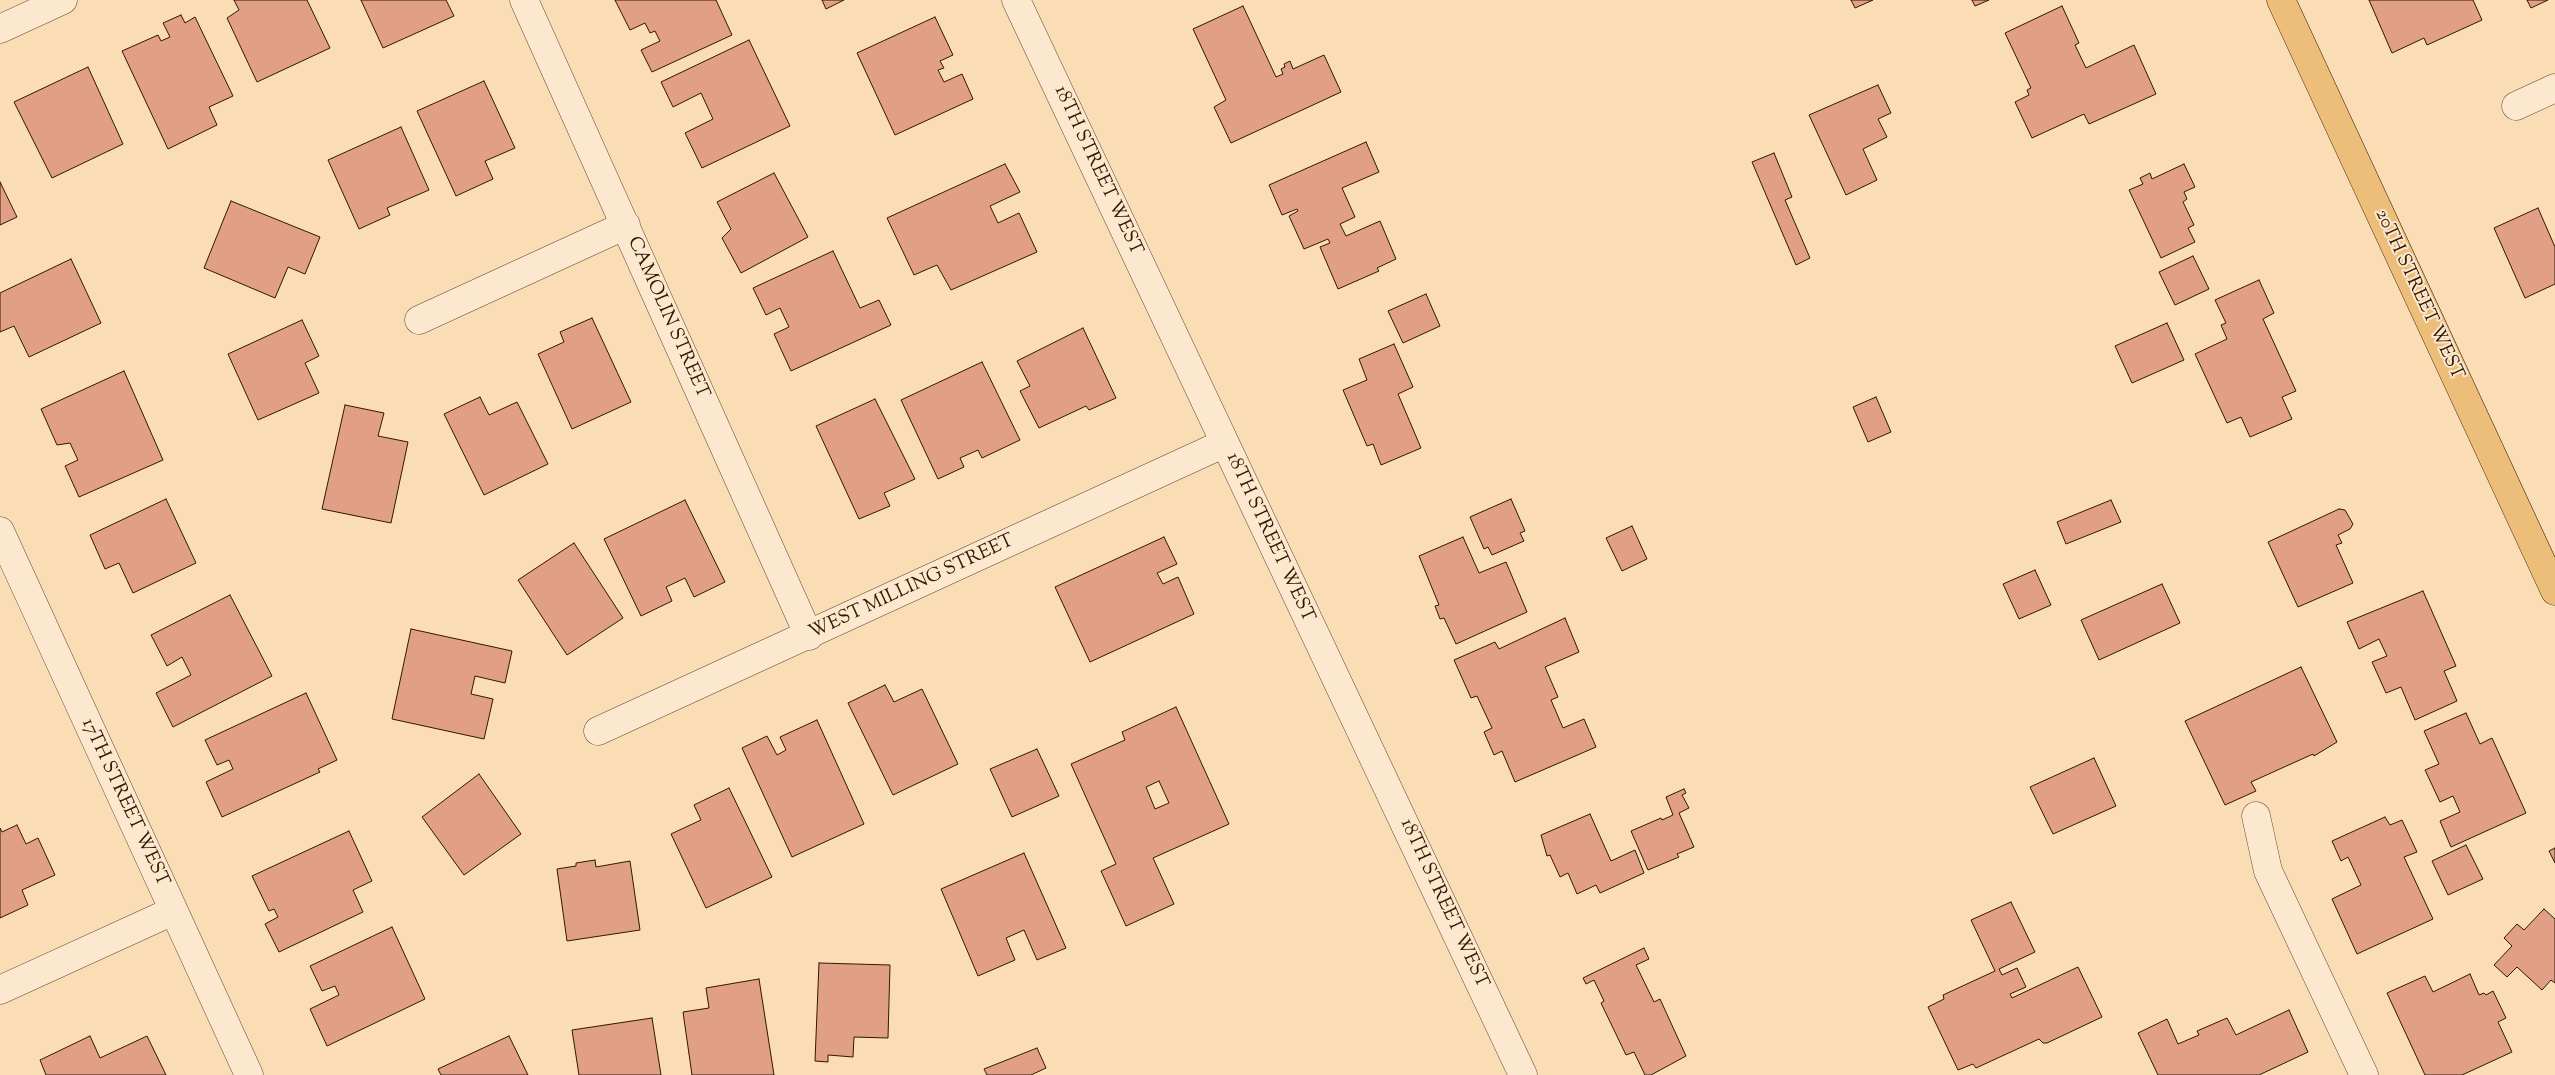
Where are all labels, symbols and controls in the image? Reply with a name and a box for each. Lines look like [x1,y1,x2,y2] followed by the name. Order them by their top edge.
[1048,83,1146,259] street label: 18TH STREET WEST
[2368,206,2468,384] street label: 20TH STREET WEST
[621,234,713,402] street label: CAMOLIN STREET
[1220,450,1318,626] street label: 18TH STREET WEST
[806,530,1018,646] street label: WEST MILLING STREET
[75,715,173,891] street label: 17TH STREET WEST
[1394,816,1492,992] street label: 18TH STREET WEST

